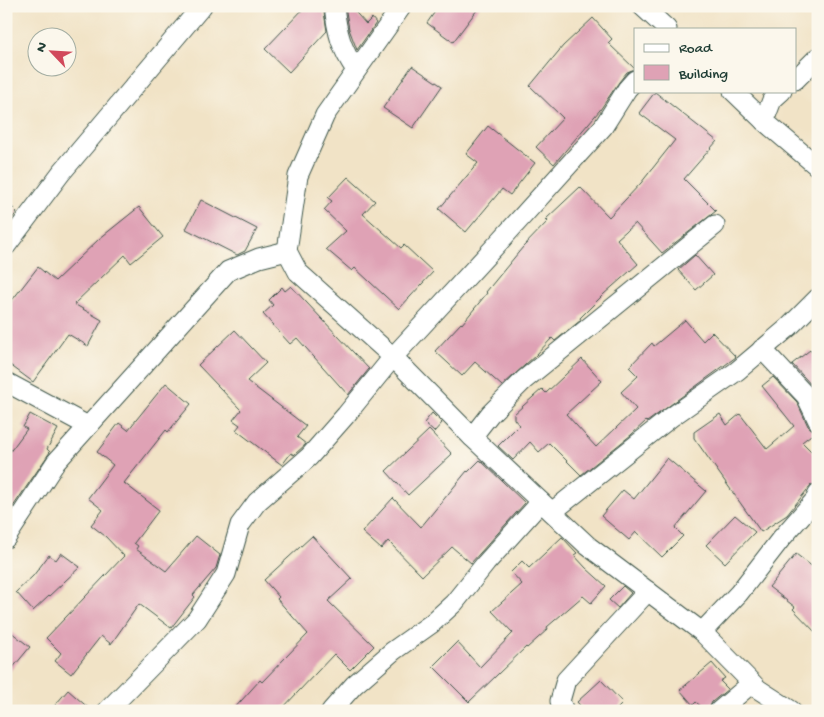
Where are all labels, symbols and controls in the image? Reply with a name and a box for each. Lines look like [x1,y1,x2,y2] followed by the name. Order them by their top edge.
[28,28,78,78] north arrow
[634,28,796,92] legend
[33,40,52,55] text: N
[679,40,713,58] text: Road
[678,66,728,84] text: Building

